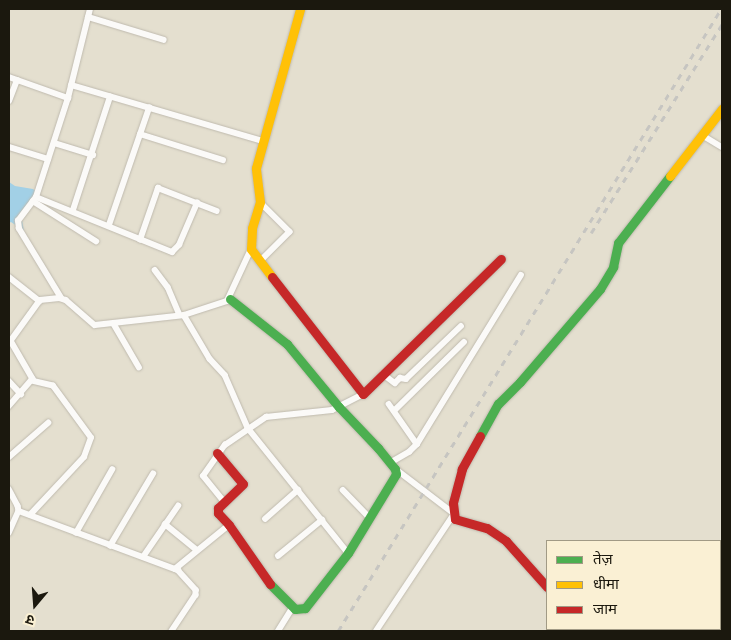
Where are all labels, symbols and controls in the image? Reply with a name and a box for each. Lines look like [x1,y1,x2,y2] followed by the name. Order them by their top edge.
[546,540,721,630] legend
[593,550,613,568] text: तेज़
[593,575,619,593] text: धीमा
[10,580,60,630] north arrow
[593,600,617,618] text: जाम
[24,610,37,629] text: उ

